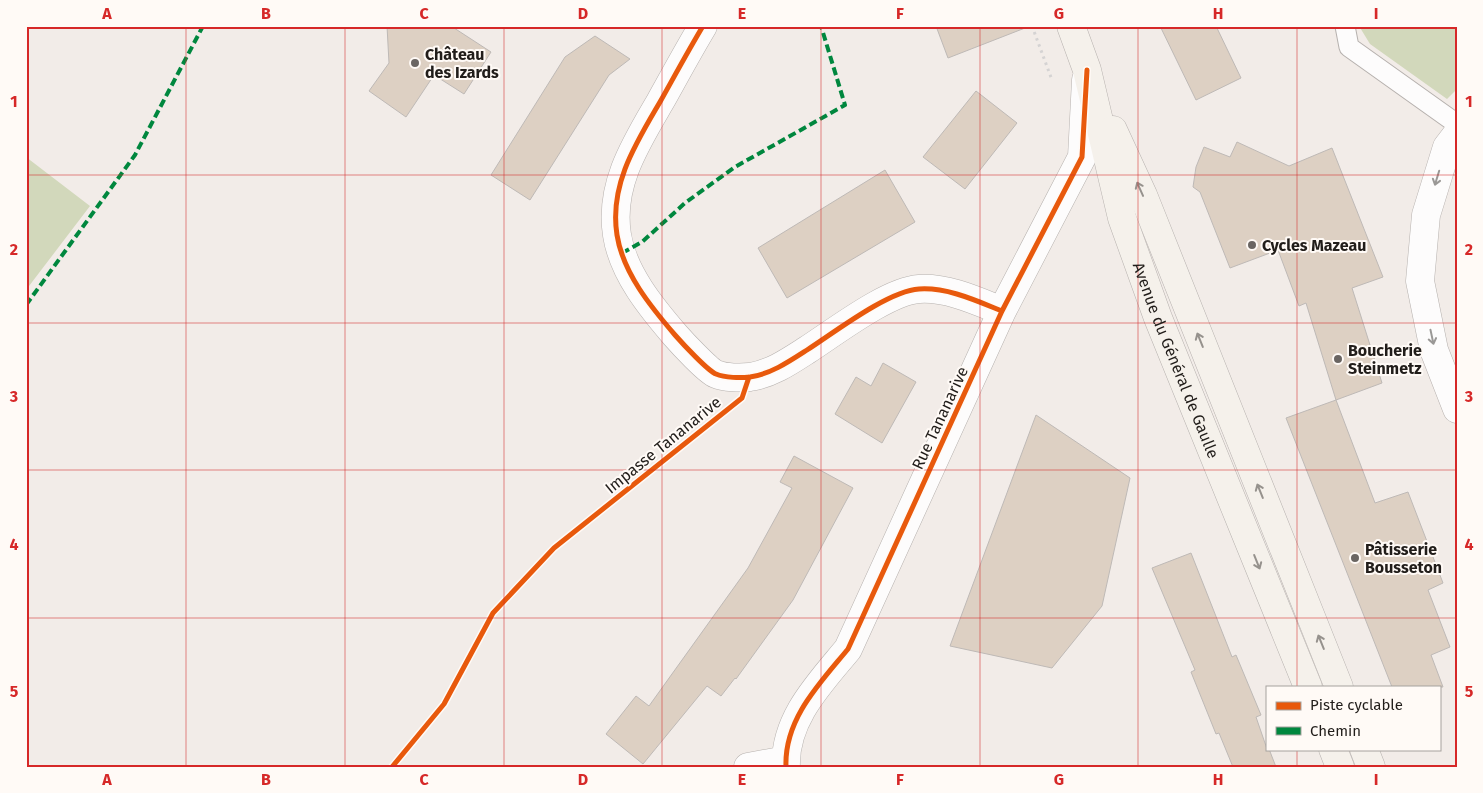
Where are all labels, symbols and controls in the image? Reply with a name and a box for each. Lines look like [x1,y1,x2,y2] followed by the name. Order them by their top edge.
[101,4,112,23] text: A
[261,4,271,23] text: B
[419,4,429,23] text: C
[578,4,588,23] text: D
[738,4,746,23] text: E
[896,4,904,23] text: F
[1054,4,1064,23] text: G
[1213,4,1223,23] text: H
[1374,4,1378,23] text: I
[425,45,499,82] place label: Château des Izards
[409,57,421,69] marker: Château des Izards
[10,92,18,111] text: 1
[1465,92,1473,111] text: 1
[1432,170,1442,186] one-way arrow
[1135,182,1144,197] one-way arrow
[1262,236,1366,255] place label: Cycles Mazeau
[1246,239,1258,251] marker: Cycles Mazeau
[10,240,18,259] text: 2
[1465,240,1473,259] text: 2
[1129,259,1223,461] street label: Avenue du Général de Gaulle
[1427,329,1437,345] one-way arrow
[1195,333,1204,348] one-way arrow
[1348,341,1422,378] place label: Boucherie Steinmetz
[1332,353,1344,365] marker: Boucherie Steinmetz
[908,363,972,473] street label: Rue Tananarive
[9,387,18,406] text: 3
[1464,387,1473,406] text: 3
[601,392,725,498] street label: Impasse Tananarive
[1255,484,1265,499] one-way arrow
[9,535,19,554] text: 4
[1464,535,1474,554] text: 4
[1365,540,1442,577] place label: Pâtisserie Bousseton
[1349,552,1361,564] marker: Pâtisserie Bousseton
[1253,554,1262,569] one-way arrow
[1316,634,1325,650] one-way arrow
[10,682,19,701] text: 5
[1465,682,1474,701] text: 5
[1266,686,1440,750] legend
[1310,696,1403,714] text: Piste cyclable
[1310,722,1361,740] text: Chemin
[101,770,112,789] text: A
[261,770,271,789] text: B
[419,770,429,789] text: C
[578,770,588,789] text: D
[738,770,746,789] text: E
[896,770,904,789] text: F
[1054,770,1064,789] text: G
[1213,770,1223,789] text: H
[1374,770,1378,789] text: I

